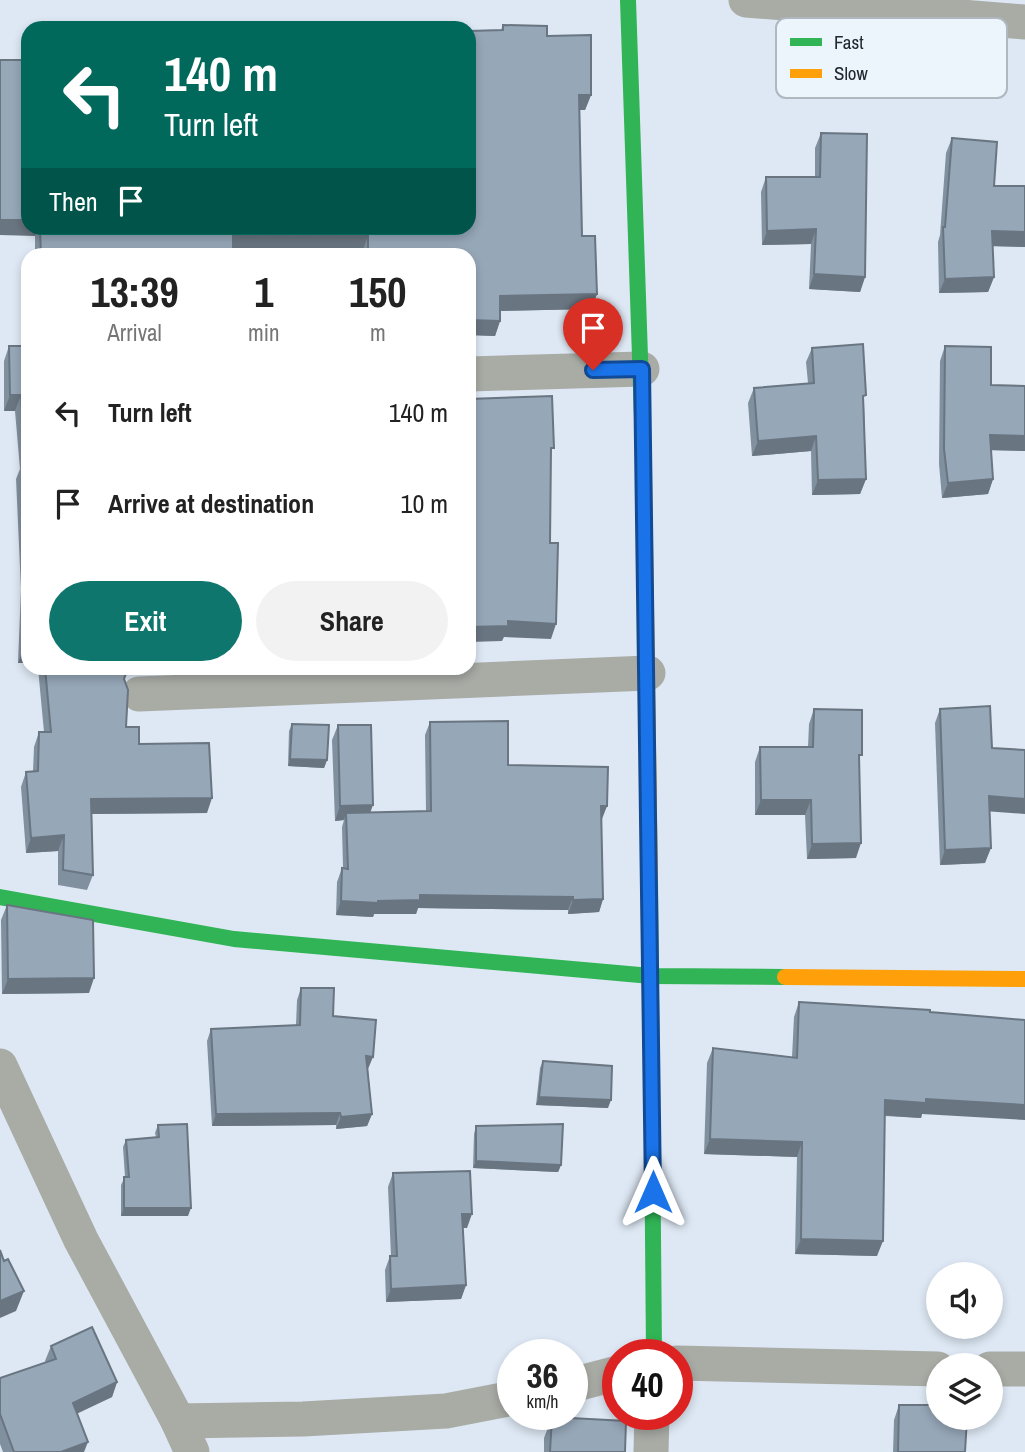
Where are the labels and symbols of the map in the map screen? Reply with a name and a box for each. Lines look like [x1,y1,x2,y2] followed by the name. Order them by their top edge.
[776,18,1007,98] legend
[834,29,864,55] text: Fast
[834,60,869,86] text: Slow
[563,298,623,370] pin
[616,1155,690,1229] position arrow
[602,1339,693,1430] speed limit sign: 40

